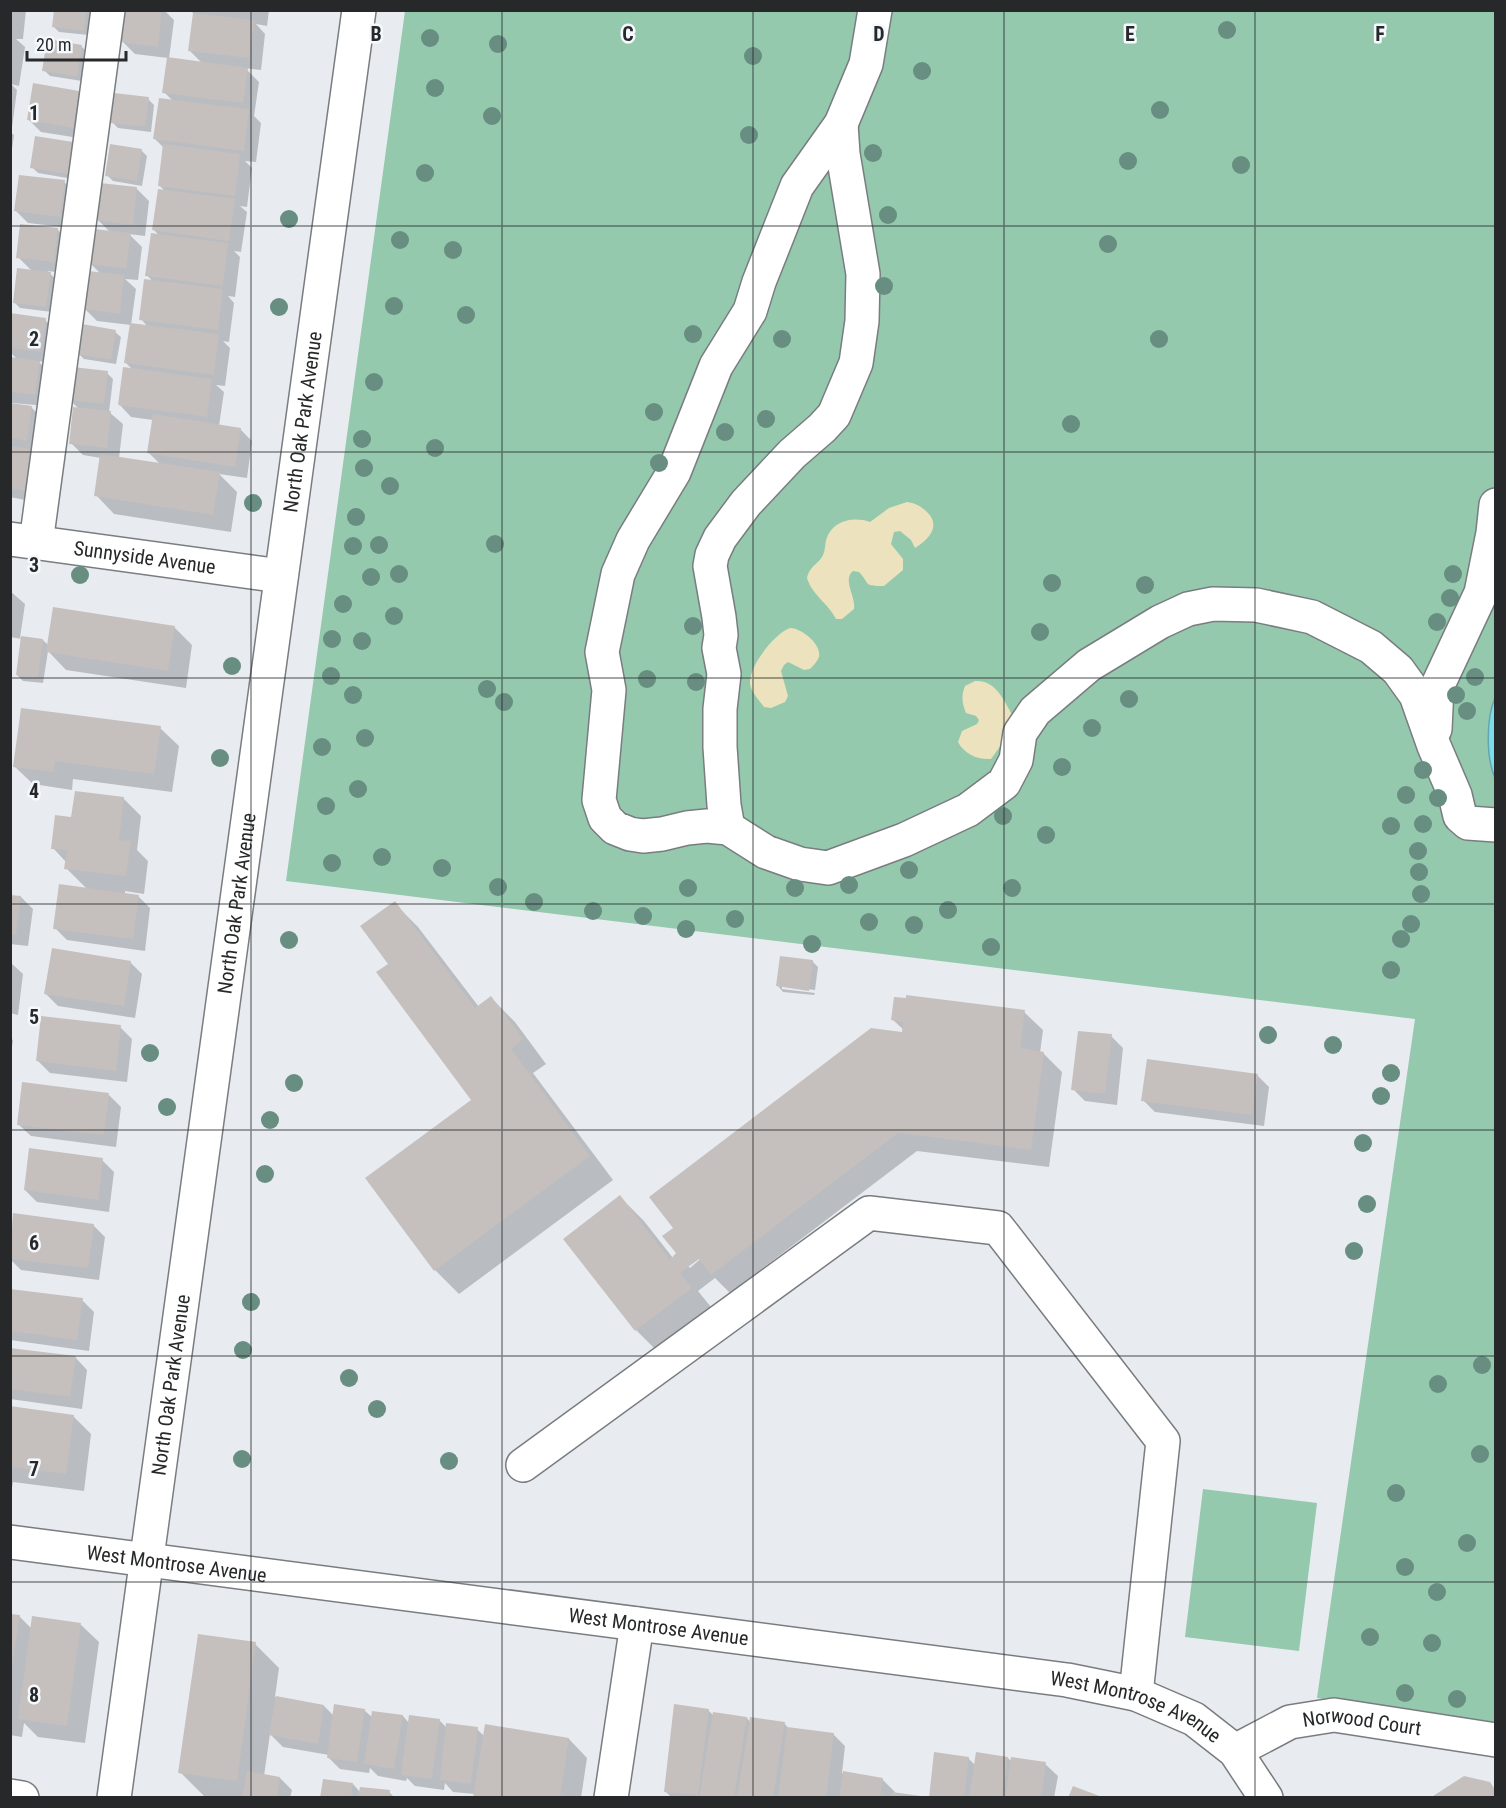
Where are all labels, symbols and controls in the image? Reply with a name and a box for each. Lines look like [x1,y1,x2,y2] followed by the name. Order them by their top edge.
[370,22,382,46] text: B
[622,22,634,46] text: C
[873,22,885,46] text: D
[1125,22,1135,46] text: E
[1375,22,1385,46] text: F
[27,24,126,62] scale bar
[36,34,71,55] text: 20 m
[29,101,39,125] text: 1
[29,327,39,351] text: 2
[278,330,327,514] street label: North Oak Park Avenue
[72,536,217,579] street label: Sunnyside Avenue
[29,553,39,577] text: 3
[29,779,39,803] text: 4
[212,811,261,995] street label: North Oak Park Avenue
[29,1005,39,1029] text: 5
[29,1231,39,1255] text: 6
[146,1293,195,1477] street label: North Oak Park Avenue
[29,1457,39,1481] text: 7
[85,1540,268,1587] street label: West Montrose Avenue
[567,1603,750,1650] street label: West Montrose Avenue
[1049,1666,1226,1748] street label: West Montrose Avenue
[29,1683,39,1707] text: 8
[1301,1703,1423,1740] street label: Norwood Court

